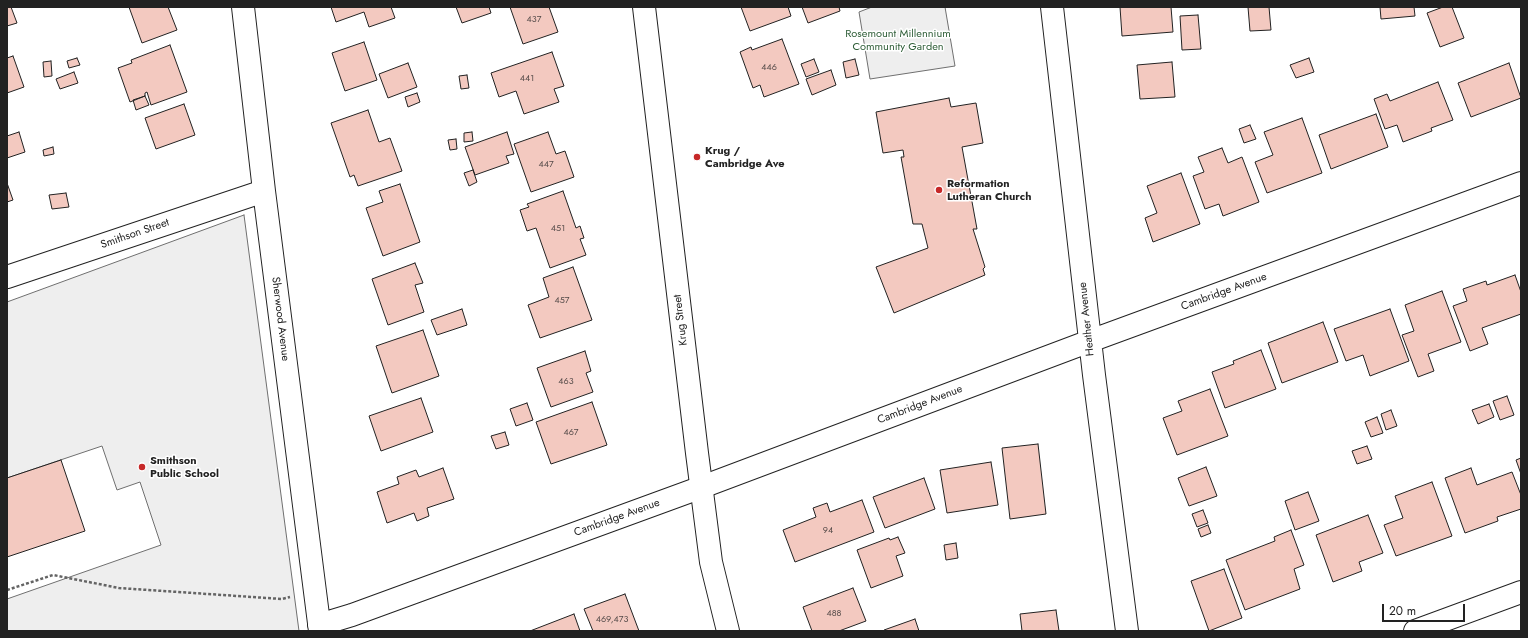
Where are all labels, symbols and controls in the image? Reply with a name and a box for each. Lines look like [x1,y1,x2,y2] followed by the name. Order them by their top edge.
[527,15,541,25] house number: 437
[845,27,951,53] park label: Rosemount Millennium Community Garden
[761,63,777,73] house number: 446
[520,74,534,84] house number: 441
[705,144,785,170] place label: Krug / Cambridge Ave
[692,152,702,162] marker: Krug / Cambridge Ave
[538,160,554,170] house number: 447
[947,177,1031,203] place label: Reformation Lutheran Church
[934,185,944,195] marker: Reformation Lutheran Church
[99,216,171,252] street label: Smithson Street
[551,224,565,234] house number: 451
[1179,270,1269,314] street label: Cambridge Avenue
[268,276,292,362] street label: Sherwood Avenue
[1077,281,1097,357] street label: Heather Avenue
[671,294,691,346] street label: Krug Street
[554,296,570,306] house number: 457
[558,377,574,387] house number: 463
[876,383,964,427] street label: Cambridge Avenue
[563,428,579,438] house number: 467
[150,454,219,480] place label: Smithson Public School
[137,462,147,472] marker: Smithson Public School
[572,496,662,540] street label: Cambridge Avenue
[823,526,833,536] house number: 94
[1384,596,1467,622] scale bar
[1389,602,1416,620] text: 20 m
[826,609,842,619] house number: 488
[596,615,628,625] house number: 469,473

